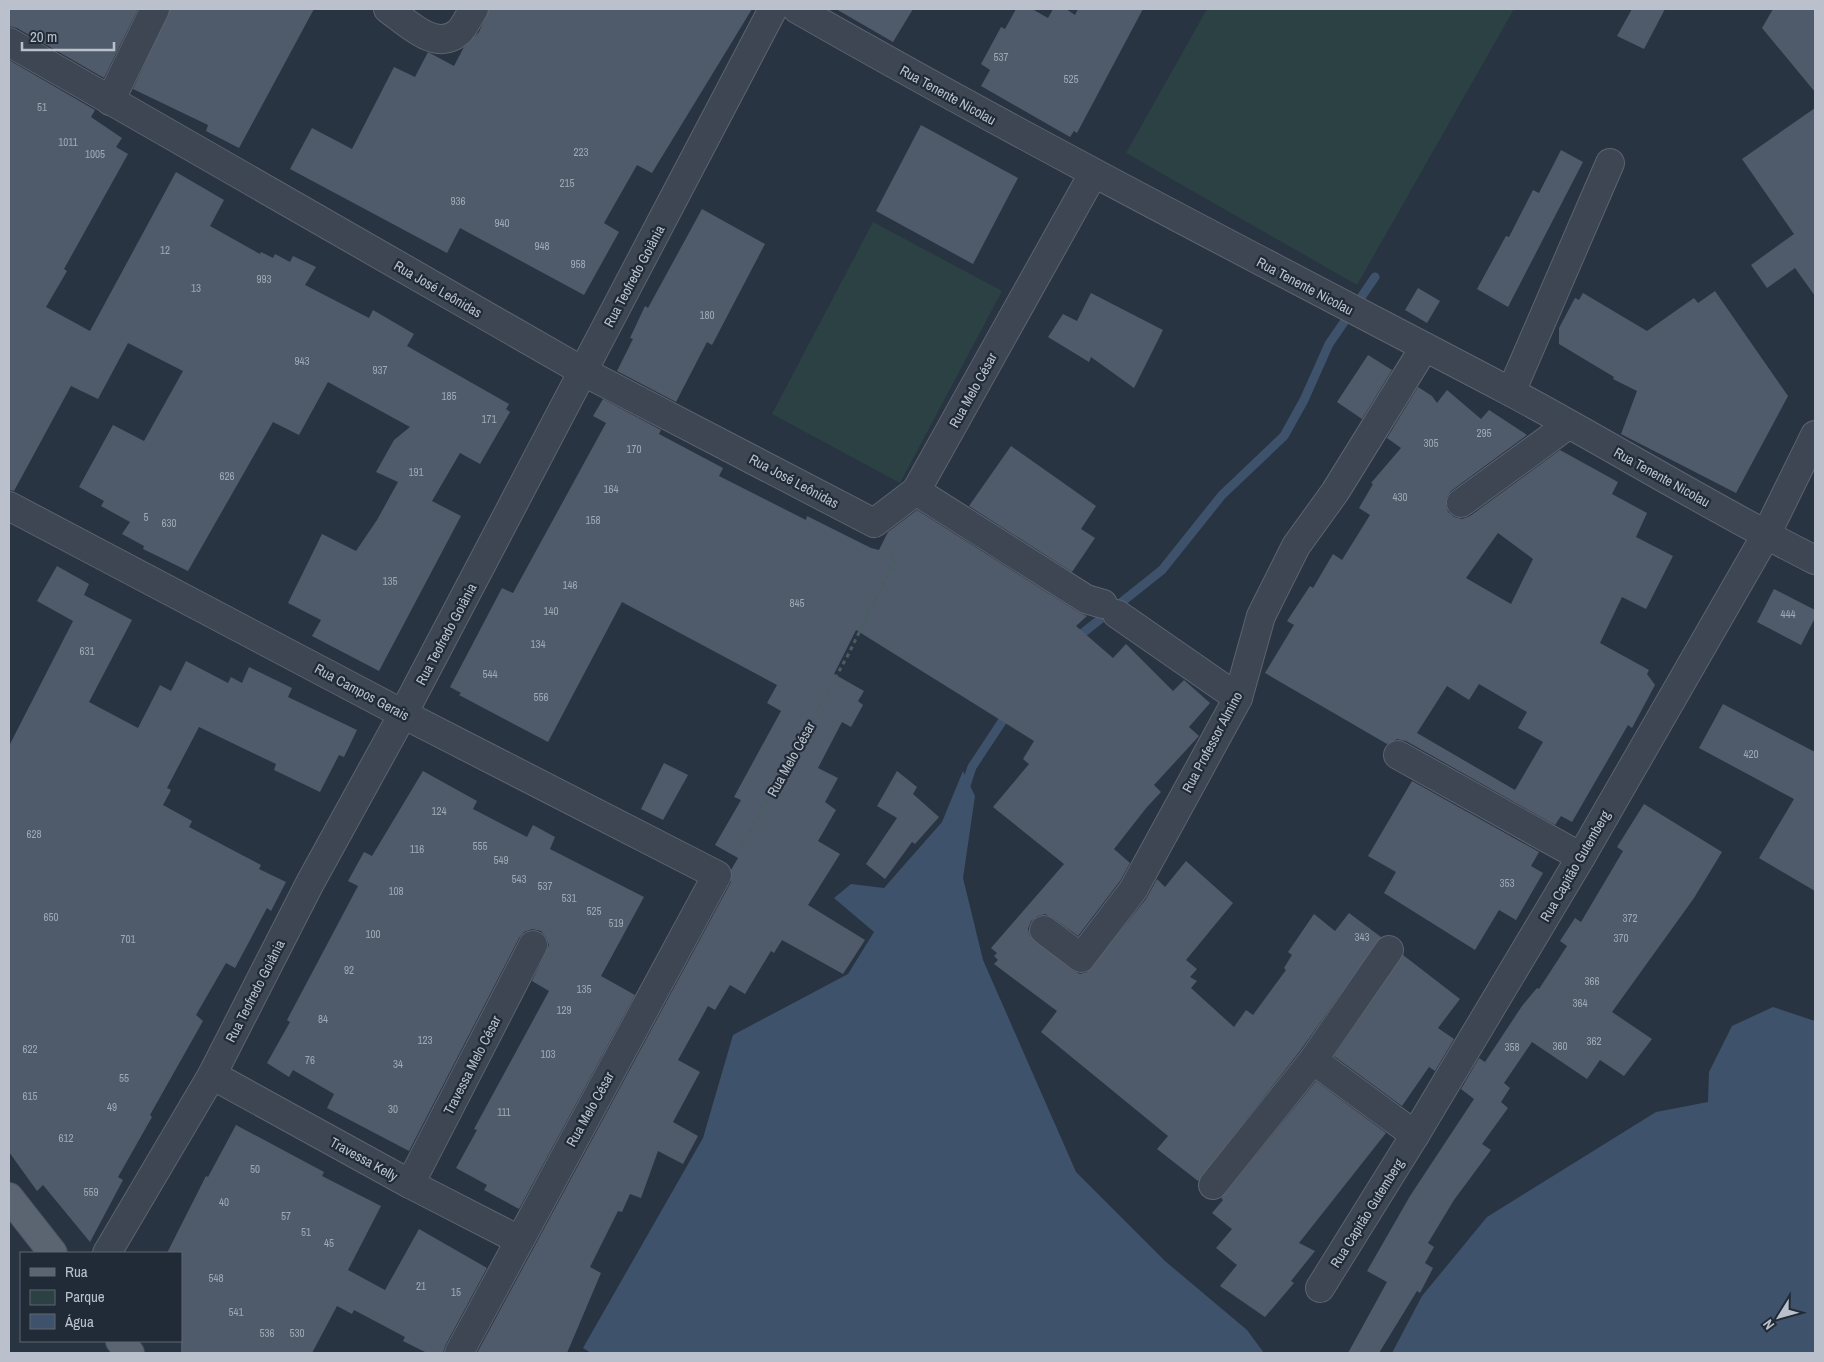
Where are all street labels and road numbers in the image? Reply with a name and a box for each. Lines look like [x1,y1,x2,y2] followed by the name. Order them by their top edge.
[897,61,999,129] street label: Rua Tenente Nicolau
[600,221,669,330] street label: Rua Teofredo Goiânia
[1254,253,1356,319] street label: Rua Tenente Nicolau
[391,256,486,322] street label: Rua José Leônidas
[945,349,1001,431] street label: Rua Melo César
[1611,443,1713,511] street label: Rua Tenente Nicolau
[746,450,842,512] street label: Rua José Leônidas
[412,579,481,688] street label: Rua Teofredo Goiânia
[312,659,413,725] street label: Rua Campos Gerais
[1178,688,1246,796] street label: Rua Professor Almino
[763,718,819,800] street label: Rua Melo César
[1536,807,1614,925] street label: Rua Capitão Gutemberg
[221,936,289,1045] street label: Rua Teofredo Goiânia
[439,1012,505,1117] street label: Travessa Melo César
[562,1068,618,1150] street label: Rua Melo César
[327,1133,401,1185] street label: Travessa Kelly
[1326,1155,1408,1271] street label: Rua Capitão Gutemberg

